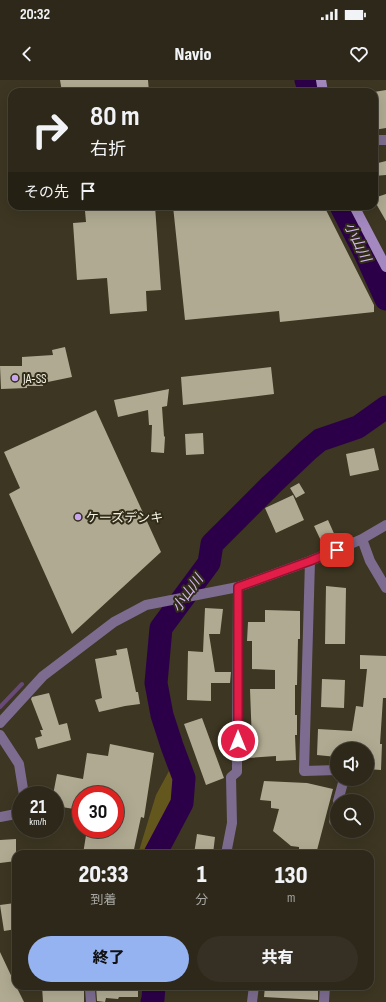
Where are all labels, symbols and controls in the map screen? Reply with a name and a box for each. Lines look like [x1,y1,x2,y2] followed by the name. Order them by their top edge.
[20,5,50,24] text: 20:32
[16,43,38,65] icon: back
[348,43,370,65] icon: heart
[175,44,211,65] text: Navio
[90,100,139,133] text: 80 m
[24,104,76,156] icon: right
[90,139,126,160] text: 右折
[77,180,99,202] icon: arrive
[24,183,69,202] text: その先
[341,220,375,267] water label: 小山川
[22,371,47,387] place label: JA-SS
[10,373,20,383] marker: JA-SS
[86,510,163,526] place label: ケーズデンキ
[73,512,83,522] marker: ケーズデンキ
[320,533,354,567] pin
[326,539,348,561] icon: arrive
[168,570,208,615] water label: 小山川
[217,720,259,762] position arrow
[330,742,374,838] map controls
[330,742,374,786] button: sound
[72,786,124,838] speed limit sign: 30
[330,794,374,838] button: search
[30,795,46,819] text: 21
[29,816,47,828] text: km/h
[79,860,129,889] text: 20:33
[197,860,207,889] text: 1
[275,861,307,890] text: 130
[287,890,295,906] text: m
[91,892,117,908] text: 到着
[195,892,208,908] text: 分
[28,936,189,982] button: 終了
[197,936,358,982] button: 共有

